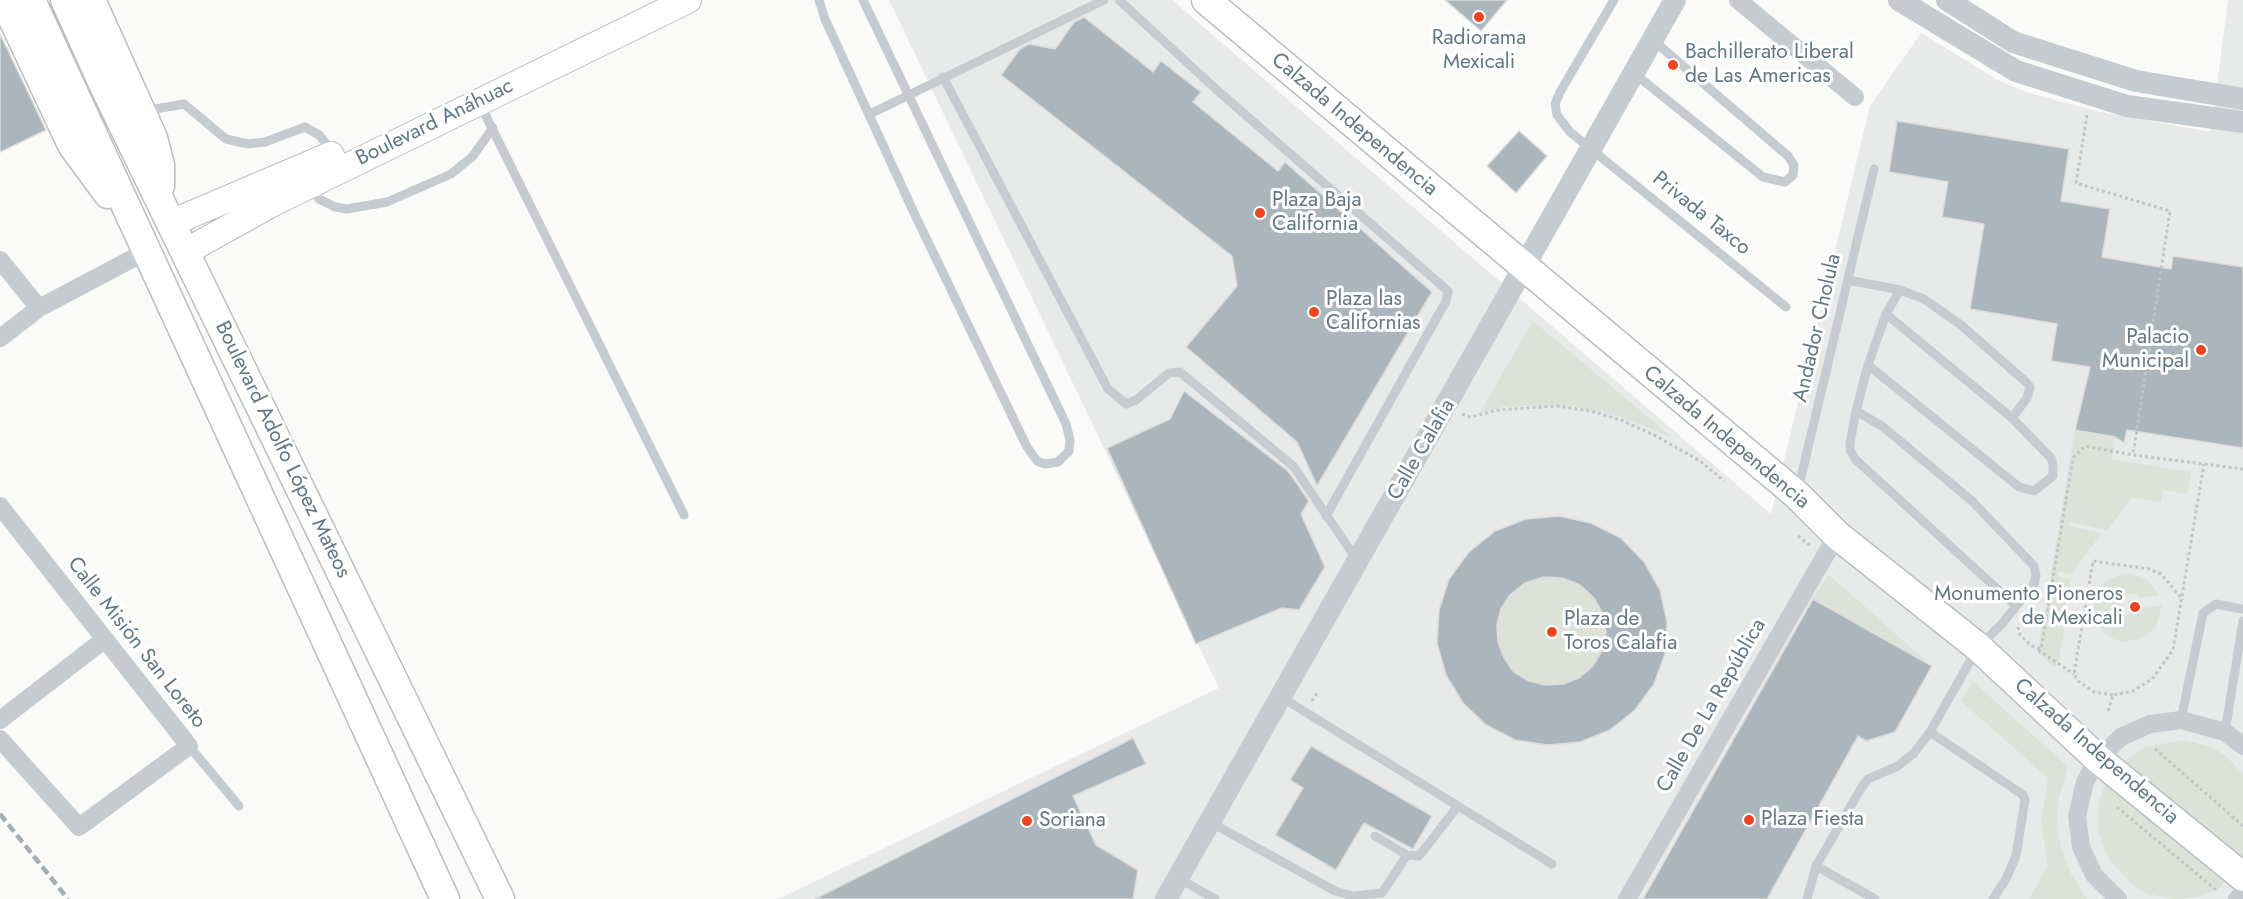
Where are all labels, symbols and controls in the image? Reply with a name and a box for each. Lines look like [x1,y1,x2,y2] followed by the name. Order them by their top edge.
[1472,10,1486,24] marker: Radiorama Mexicali
[1432,26,1526,76] place label: Radiorama Mexicali
[1685,40,1854,90] place label: Bachillerato Liberal de Las Americas
[1266,48,1442,202] street label: Calzada Independencia
[1666,58,1680,72] marker: Bachillerato Liberal de Las Americas
[352,74,518,172] street label: Boulevard Anáhuac
[1647,167,1755,261] street label: Privada Taxco
[1272,188,1362,238] place label: Plaza Baja California
[1253,206,1267,220] marker: Plaza Baja California
[1789,251,1847,405] street label: Andador Cholula
[1326,287,1420,337] place label: Plaza las Californias
[1307,305,1321,319] marker: Plaza las Californias
[209,318,355,582] street label: Boulevard Adolfo López Mateos
[2102,325,2189,375] place label: Palacio Municipal
[2194,343,2208,357] marker: Palacio Municipal
[1638,361,1814,515] street label: Calzada Independencia
[1383,395,1461,505] street label: Calle Calafia
[61,552,211,734] street label: Calle Misión San Loreto
[1934,582,2123,632] place label: Monumento Pioneros de Mexicali
[2128,600,2142,614] marker: Monumento Pioneros de Mexicali
[1564,607,1677,657] place label: Plaza de Toros Calafia
[1652,615,1772,797] street label: Calle De La República
[1545,625,1559,639] marker: Plaza de Toros Calafia
[2009,674,2183,830] street label: Calzada Independencia
[1761,807,1864,833] place label: Plaza Fiesta
[1039,808,1106,834] place label: Soriana
[1742,813,1756,827] marker: Plaza Fiesta
[1020,814,1034,828] marker: Soriana

